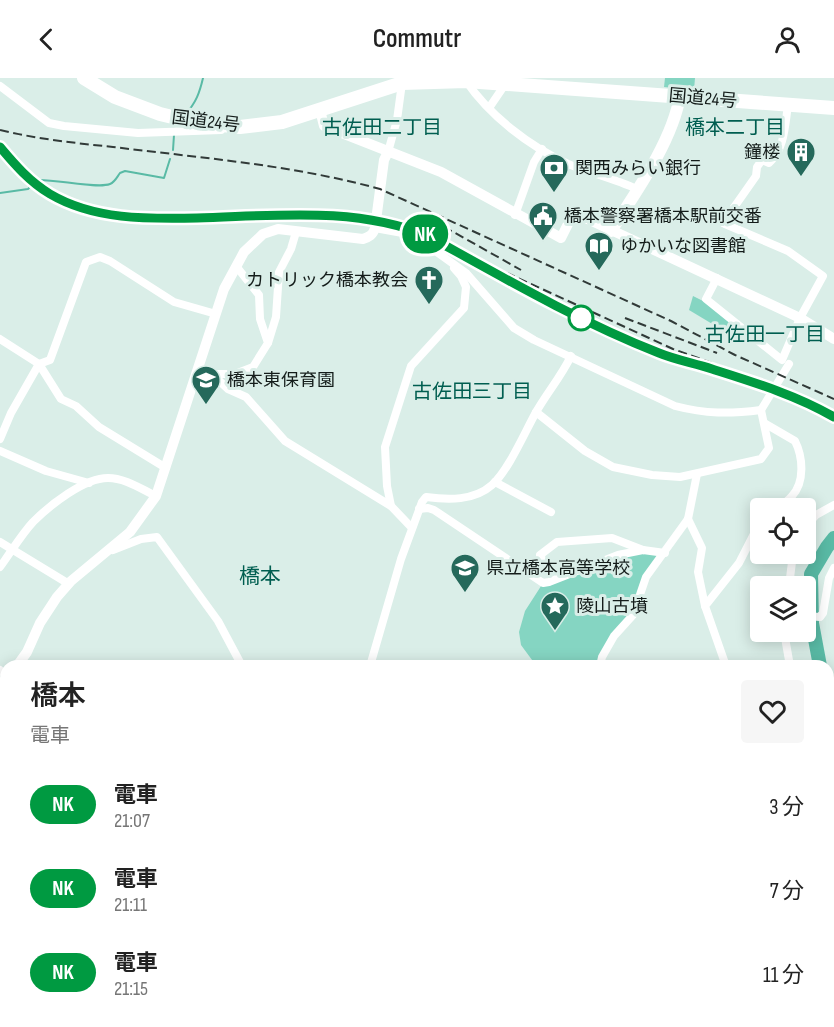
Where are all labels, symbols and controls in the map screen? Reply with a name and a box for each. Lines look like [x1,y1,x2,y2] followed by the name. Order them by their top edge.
[30,23,63,56] icon: back
[373,23,461,55] text: Commutr
[771,23,804,56] icon: person
[668,85,738,112] street label: 国道24号
[170,107,241,136] street label: 国道24号
[322,116,442,140] district label: 古佐田二丁目
[685,116,785,140] district label: 橋本二丁目
[785,136,817,178] building icon: 鐘楼
[744,142,780,163] place label: 鐘楼
[538,152,570,194] bank icon: 関西みらい銀行
[575,158,701,179] place label: 関西みらい銀行
[527,200,559,242] public building icon: 橋本警察署橋本駅前交番
[564,206,762,227] place label: 橋本警察署橋本駅前交番
[398,214,452,254] line badge: NK
[414,222,436,247] text: NK
[583,230,615,272] library icon: ゆかいな図書館
[620,236,746,257] place label: ゆかいな図書館
[413,264,445,306] church icon: カトリック橋本教会
[246,270,408,291] place label: カトリック橋本教会
[568,305,594,331] unlabelled marker
[705,323,825,347] district label: 古佐田一丁目
[190,364,222,406] school or university icon: 橋本東保育園
[227,370,335,391] place label: 橋本東保育園
[412,380,532,404] district label: 古佐田三丁目
[750,498,816,642] map controls
[750,498,816,564] button: locate
[449,552,481,594] school or university icon: 県立橋本高等学校
[486,558,630,579] place label: 県立橋本高等学校
[239,564,281,589] district label: 橋本
[750,576,816,642] button: layers
[539,590,571,632] place icon: 陵山古墳
[576,596,648,617] place label: 陵山古墳
[30,680,86,713] text: 橋本
[741,680,804,743] button: heart
[30,724,70,748] text: 電車
[114,782,158,809] text: 電車
[52,792,74,817] text: NK
[769,794,804,821] text: 3 分
[114,809,150,833] text: 21:07
[114,866,158,893] text: 電車
[52,876,74,901] text: NK
[770,878,804,905] text: 7 分
[114,893,147,917] text: 21:11
[114,950,158,977] text: 電車
[52,960,74,985] text: NK
[763,962,804,989] text: 11 分
[114,977,148,1001] text: 21:15

